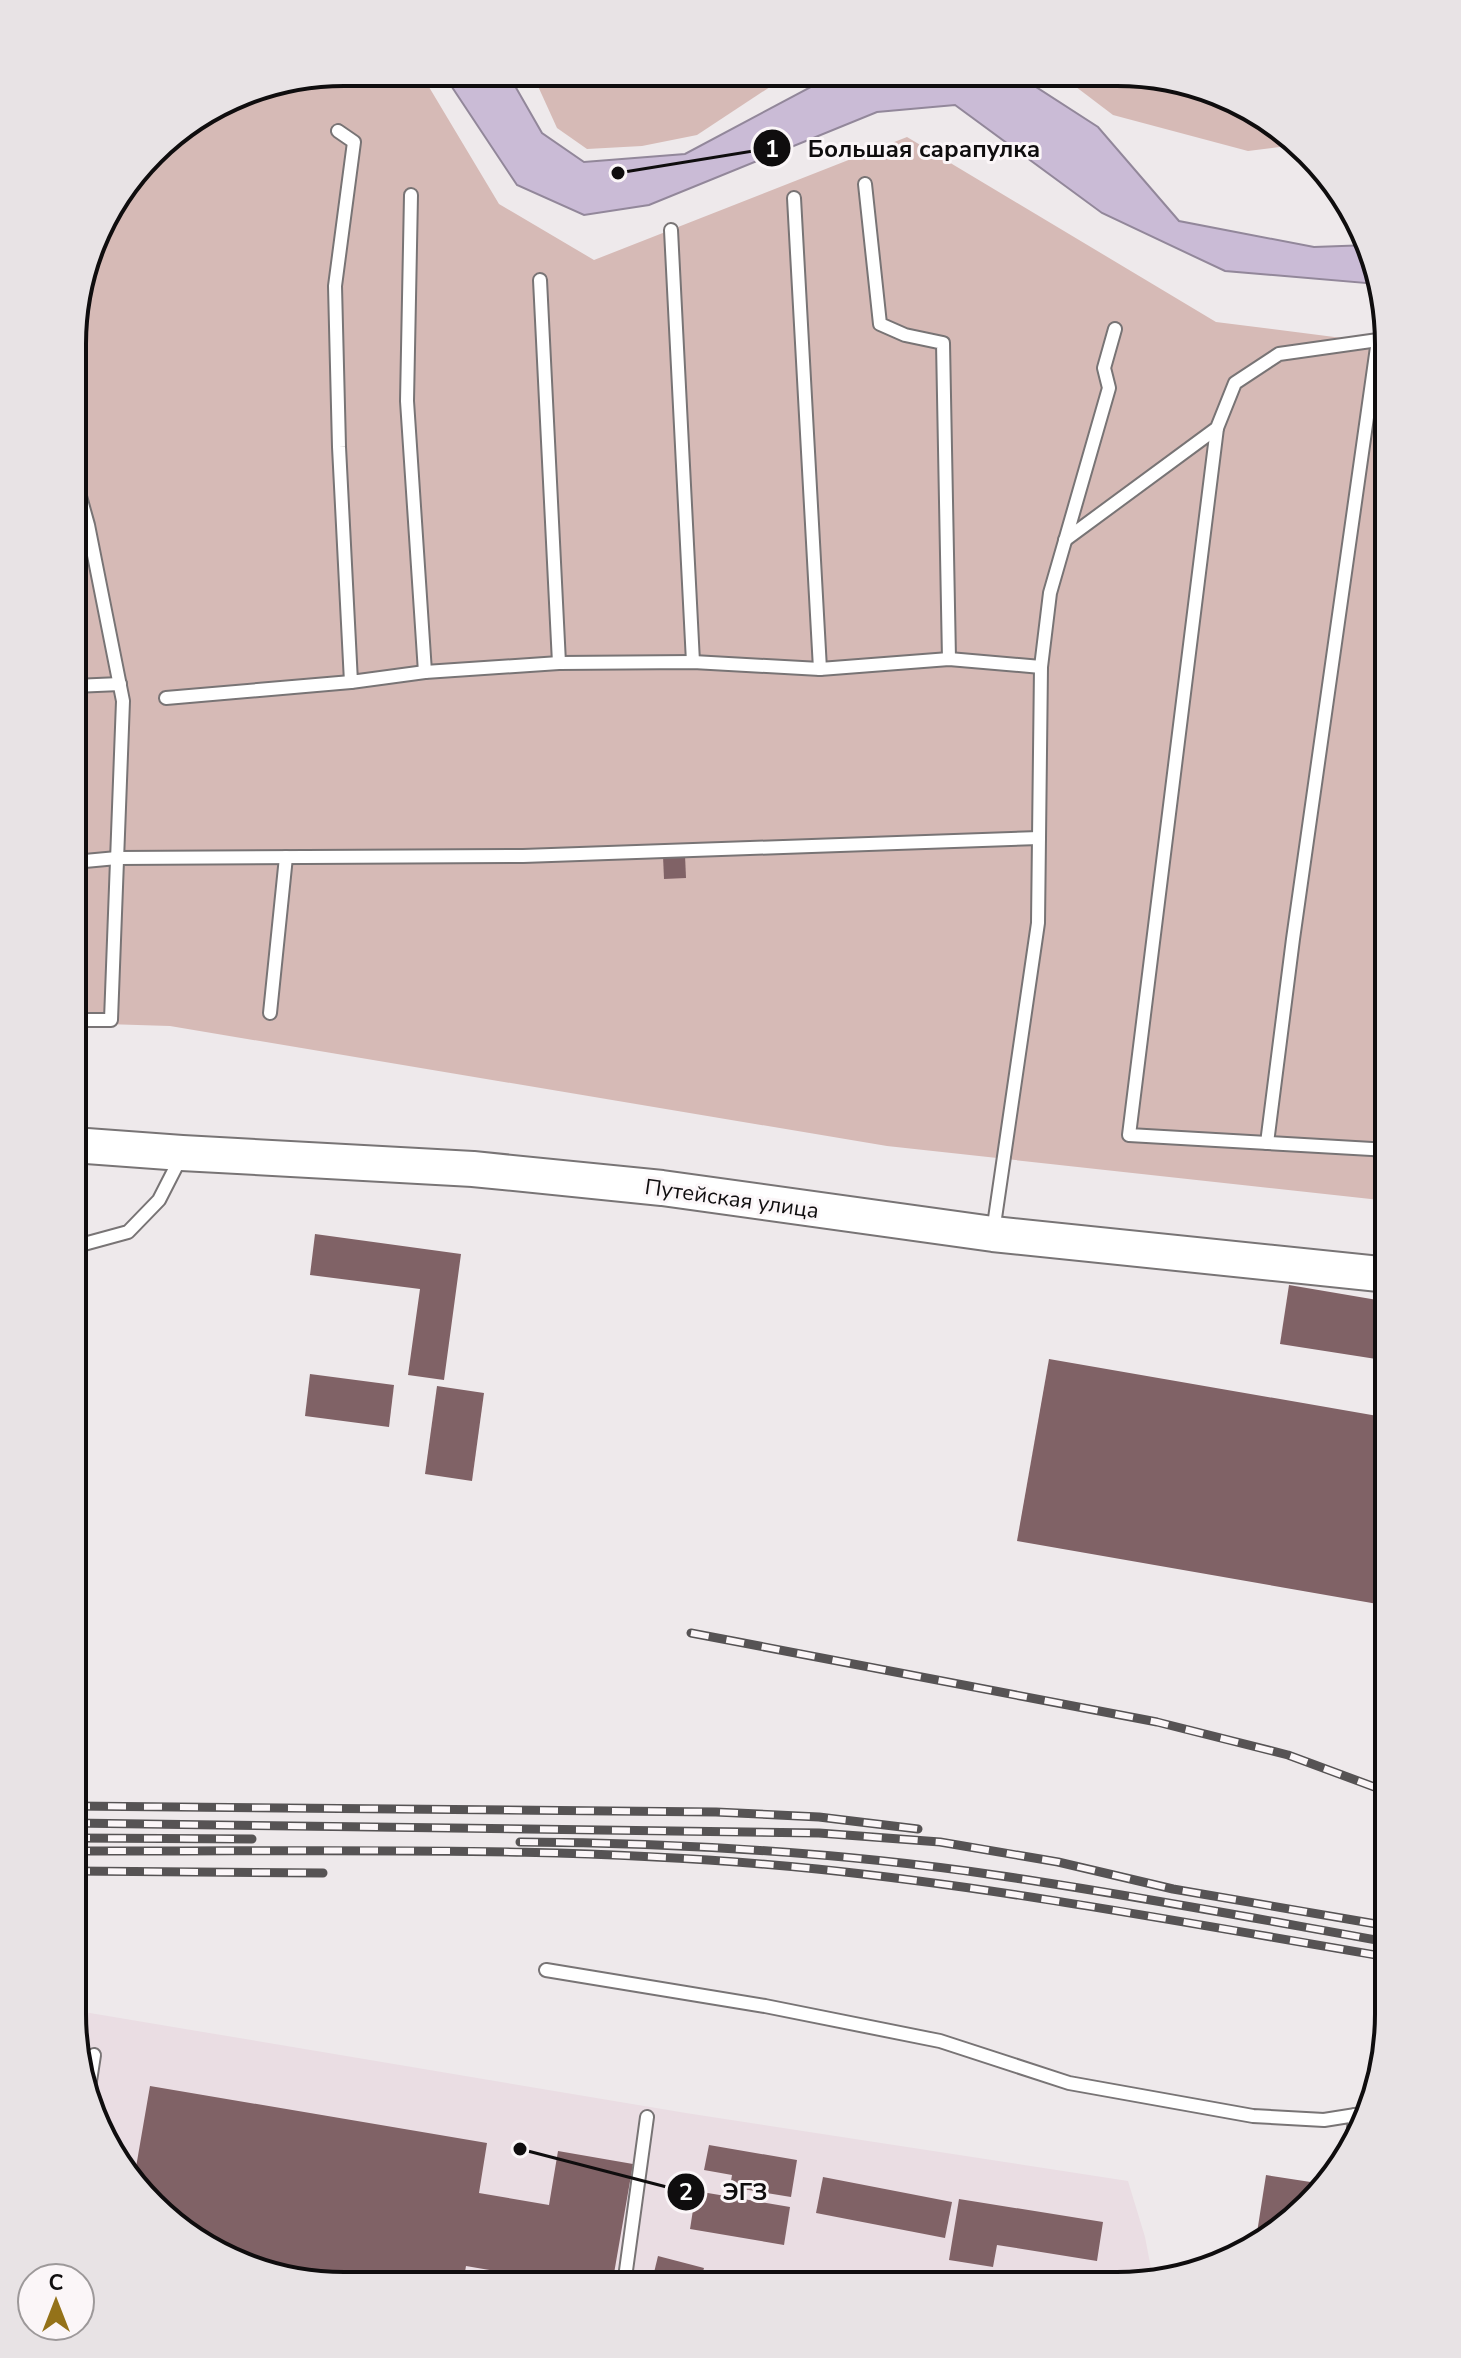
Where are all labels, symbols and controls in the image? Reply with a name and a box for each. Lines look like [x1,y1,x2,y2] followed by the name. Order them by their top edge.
[752,124,1056,172] callout: Большая сарапулка
[765,133,779,165] text: 1
[808,133,1040,165] text: Большая сарапулка
[643,1172,821,1226] street label: Путейская улица
[666,2168,783,2216] callout: ЭГЗ
[679,2176,693,2208] text: 2
[723,2176,767,2208] text: ЭГЗ
[16,2262,96,2342] north arrow
[49,2268,64,2298] text: С

